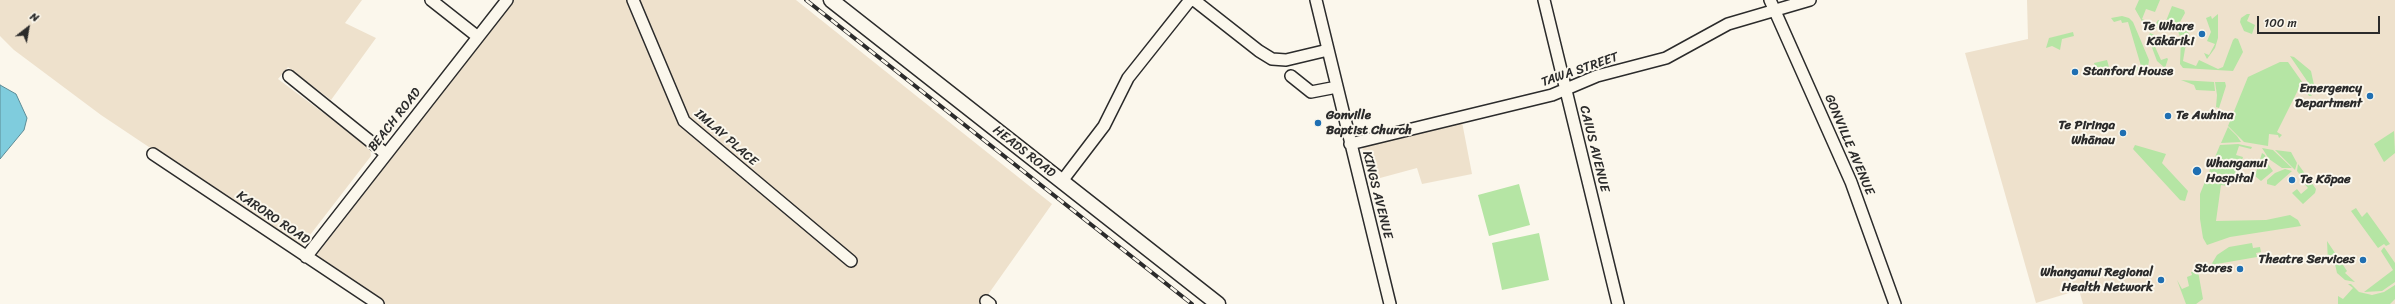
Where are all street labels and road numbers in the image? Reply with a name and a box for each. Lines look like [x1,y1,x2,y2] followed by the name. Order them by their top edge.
[1539,49,1621,91] street label: TAWA STREET
[365,85,425,155] street label: BEACH ROAD
[1821,92,1877,198] street label: GONVILLE AVENUE
[1576,104,1612,194] street label: CAIUS AVENUE
[691,106,761,170] street label: IMLAY PLACE
[989,123,1059,181] street label: HEADS ROAD
[1359,150,1395,240] street label: KINGS AVENUE
[233,188,313,248] street label: KARORO ROAD

